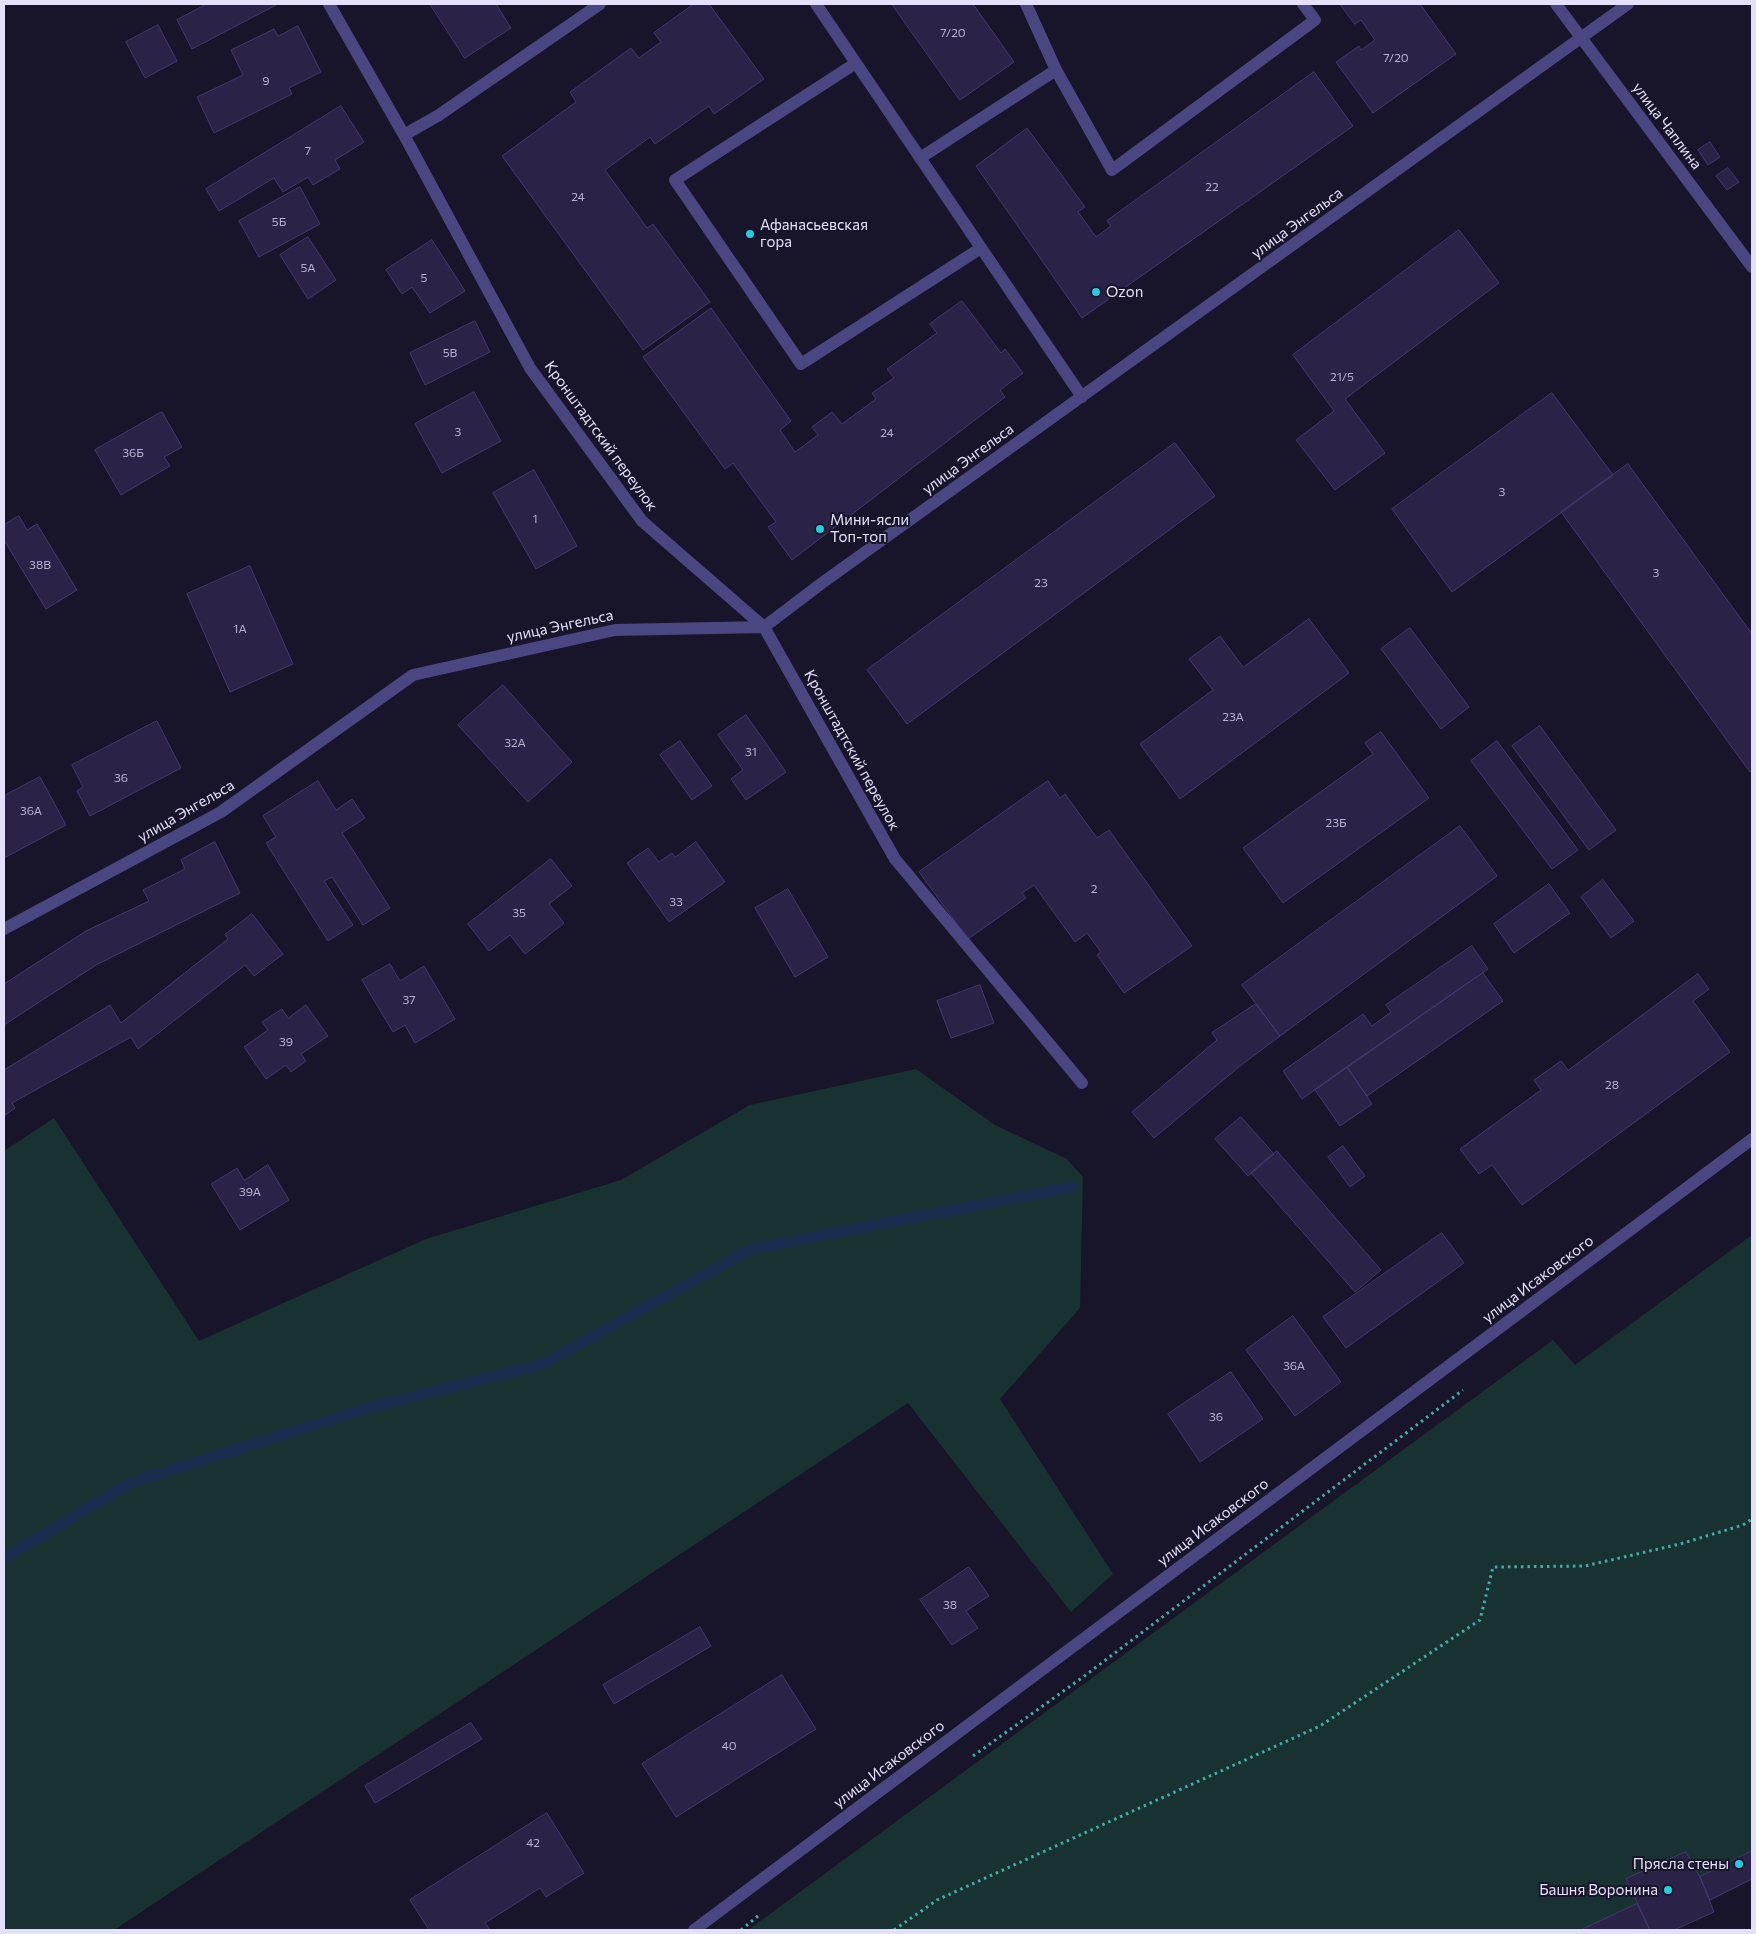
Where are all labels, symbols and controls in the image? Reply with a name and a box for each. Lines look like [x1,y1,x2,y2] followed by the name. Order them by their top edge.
[940,26,966,40] house number: 7/20
[1383,51,1409,65] house number: 7/20
[262,74,270,88] house number: 9
[1629,79,1705,173] street label: улица Чаплина
[305,144,311,158] house number: 7
[1205,180,1219,194] house number: 22
[1248,184,1346,262] street label: улица Энгельса
[571,190,585,204] house number: 24
[272,215,286,229] house number: 5Б
[760,216,868,251] place label: Афанасьевская гора
[744,228,756,240] marker: Афанасьевская гора
[301,261,315,275] house number: 5А
[421,271,427,285] house number: 5
[1106,283,1143,301] place label: Ozon
[1090,286,1102,298] marker: Ozon
[443,346,457,360] house number: 5В
[541,358,661,514] street label: Кронштадтский переулок
[1330,370,1354,384] house number: 21/5
[919,420,1017,498] street label: улица Энгельса
[455,425,461,439] house number: 3
[880,426,894,440] house number: 24
[122,446,144,460] house number: 36Б
[1499,485,1505,499] house number: 3
[830,511,909,546] place label: Мини-ясли Топ-топ
[532,512,538,526] house number: 1
[814,523,826,535] marker: Мини-ясли Топ-топ
[29,558,51,572] house number: 38В
[1653,566,1659,580] house number: 3
[1034,576,1048,590] house number: 23
[505,606,615,646] street label: улица Энгельса
[233,622,247,636] house number: 1А
[800,667,904,833] street label: Кронштадтский переулок
[1222,710,1244,724] house number: 23А
[504,736,526,750] house number: 32А
[745,745,757,759] house number: 31
[114,771,128,785] house number: 36
[134,776,238,846] street label: улица Энгельса
[20,804,42,818] house number: 36А
[1325,816,1347,830] house number: 23Б
[1091,882,1097,896] house number: 2
[669,895,683,909] house number: 33
[512,906,526,920] house number: 35
[402,993,416,1007] house number: 37
[279,1035,293,1049] house number: 39
[1605,1078,1619,1092] house number: 28
[239,1185,261,1199] house number: 39А
[1479,1231,1597,1327] street label: улица Исаковского
[1283,1359,1305,1373] house number: 36А
[1209,1410,1223,1424] house number: 36
[1154,1474,1272,1570] street label: улица Исаковского
[943,1598,957,1612] house number: 38
[830,1716,948,1812] street label: улица Исаковского
[721,1739,737,1753] house number: 40
[526,1836,540,1850] house number: 42
[1633,1855,1729,1873] place label: Прясла стены
[1733,1858,1745,1870] marker: Прясла стены
[1539,1881,1658,1899] place label: Башня Воронина
[1662,1884,1674,1896] marker: Башня Воронина

